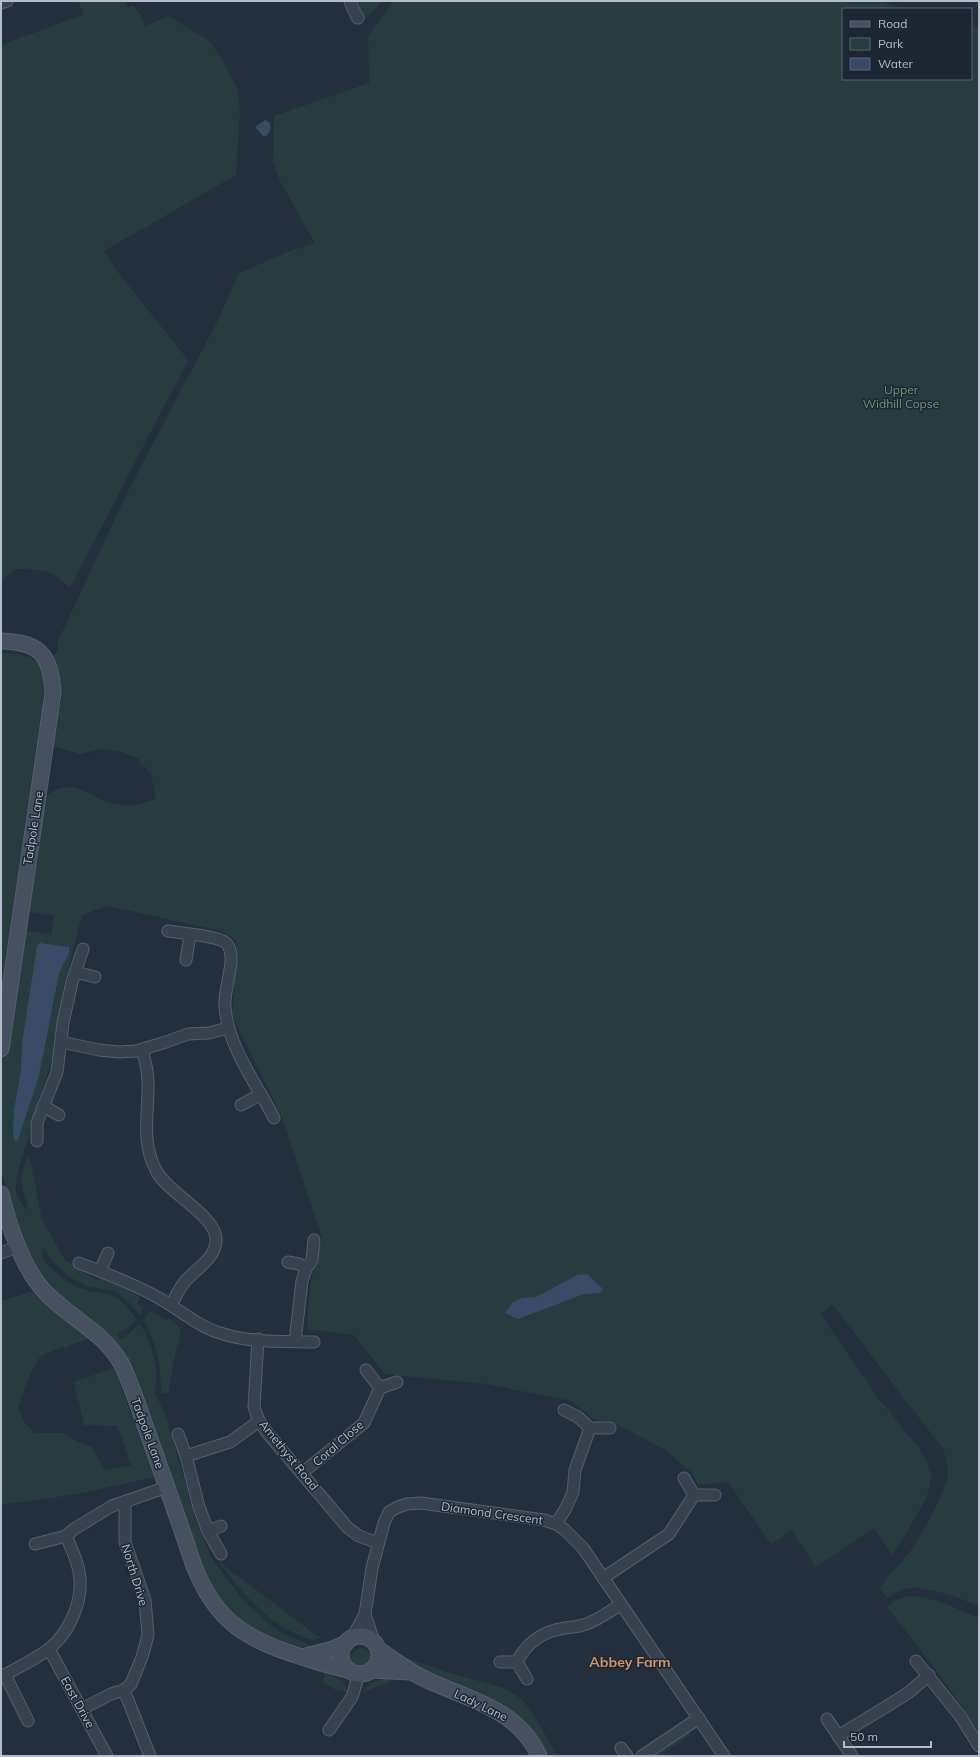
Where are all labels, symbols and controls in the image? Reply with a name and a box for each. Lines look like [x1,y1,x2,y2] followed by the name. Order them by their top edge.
[842,8,972,80] legend
[878,16,907,31] text: Road
[878,36,904,51] text: Park
[878,56,914,71] text: Water
[863,382,939,411] park label: Upper Widhill Copse
[20,790,46,866] street label: Tadpole Lane
[128,1395,168,1471] street label: Tadpole Lane
[256,1417,322,1493] street label: Amethyst Road
[309,1417,367,1469] street label: Coral Close
[440,1498,544,1528] street label: Diamond Crescent
[118,1542,152,1608] street label: North Drive
[589,1653,671,1671] district label: Abbey Farm
[58,1674,98,1730] street label: East Drive
[452,1686,510,1724] street label: Lady Lane
[844,1723,931,1749] scale bar
[850,1729,878,1744] text: 50 m

